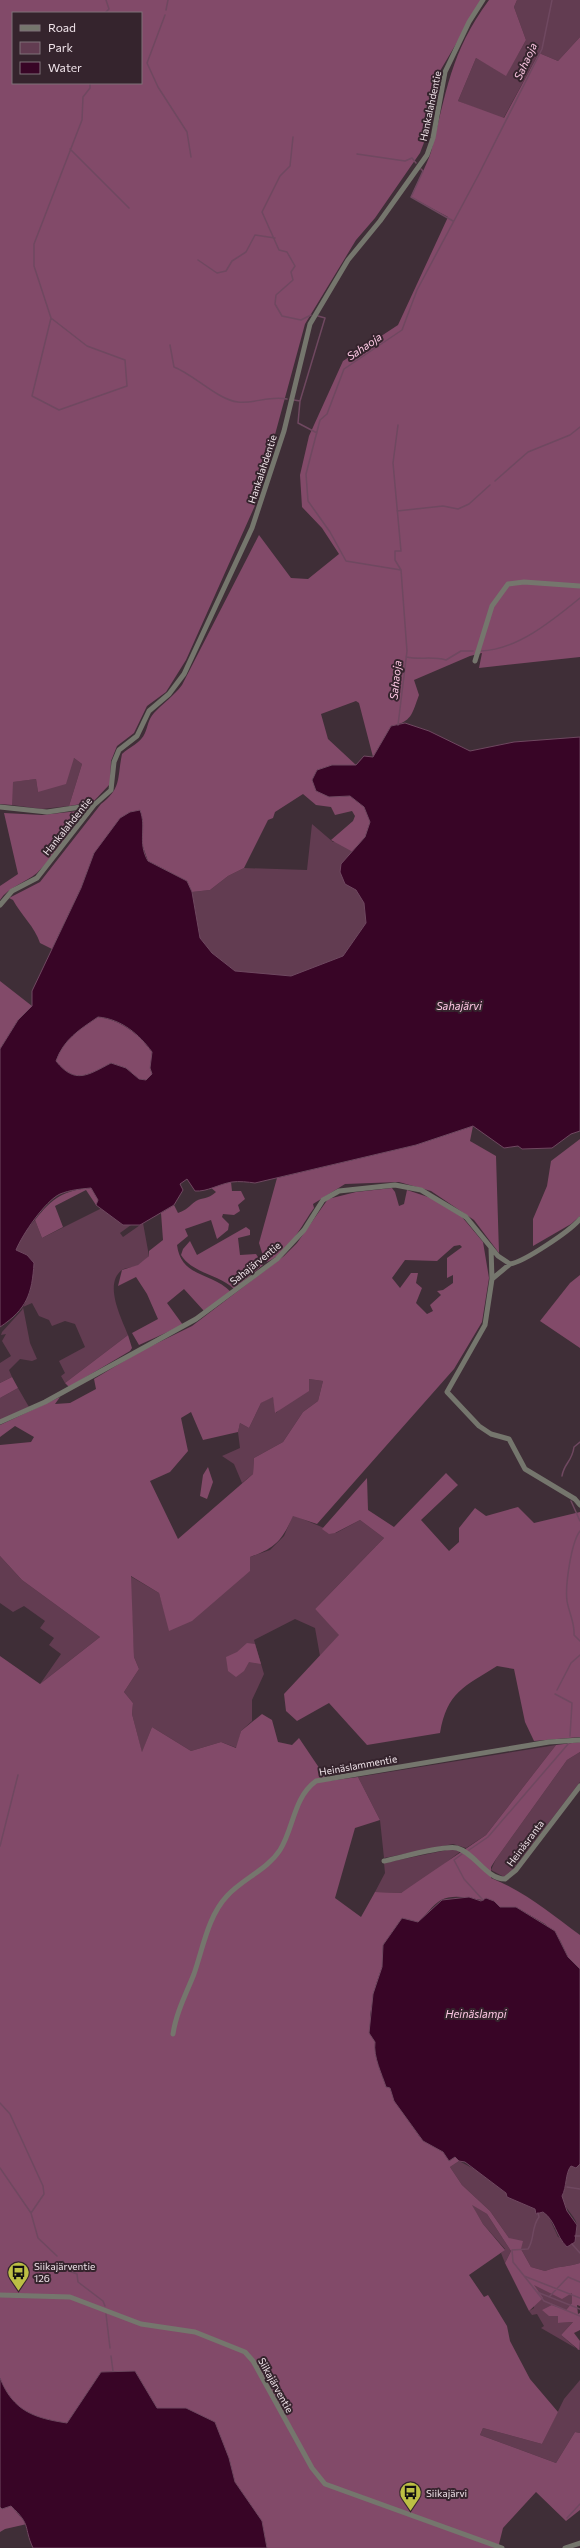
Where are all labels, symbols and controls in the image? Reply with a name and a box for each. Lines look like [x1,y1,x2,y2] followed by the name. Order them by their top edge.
[12,12,142,84] legend
[48,20,76,34] text: Road
[48,40,74,54] text: Park
[511,40,539,82] water label: Sahaoja
[48,60,82,74] text: Water
[417,70,443,142] street label: Hankalahdentie
[344,329,384,362] water label: Sahaoja
[245,433,279,505] street label: Hankalahdentie
[386,659,404,700] water label: Sahaoja
[40,795,94,857] street label: Hankalahdentie
[436,999,483,1012] water label: Sahajärvi
[227,1239,283,1287] street label: Sahajärventie
[318,1752,398,1778] street label: Heinäslammentie
[504,1817,546,1869] street label: Heinäsranta
[445,2007,508,2020] water label: Heinäslampi
[5,2259,31,2292] bus stop icon: Siikajärventie 126
[34,2260,95,2284] place label: Siikajärventie 126
[256,2355,296,2415] street label: Siikajärventie
[398,2480,424,2513] bus stop icon: Siikajärvi
[426,2487,467,2499] place label: Siikajärvi

